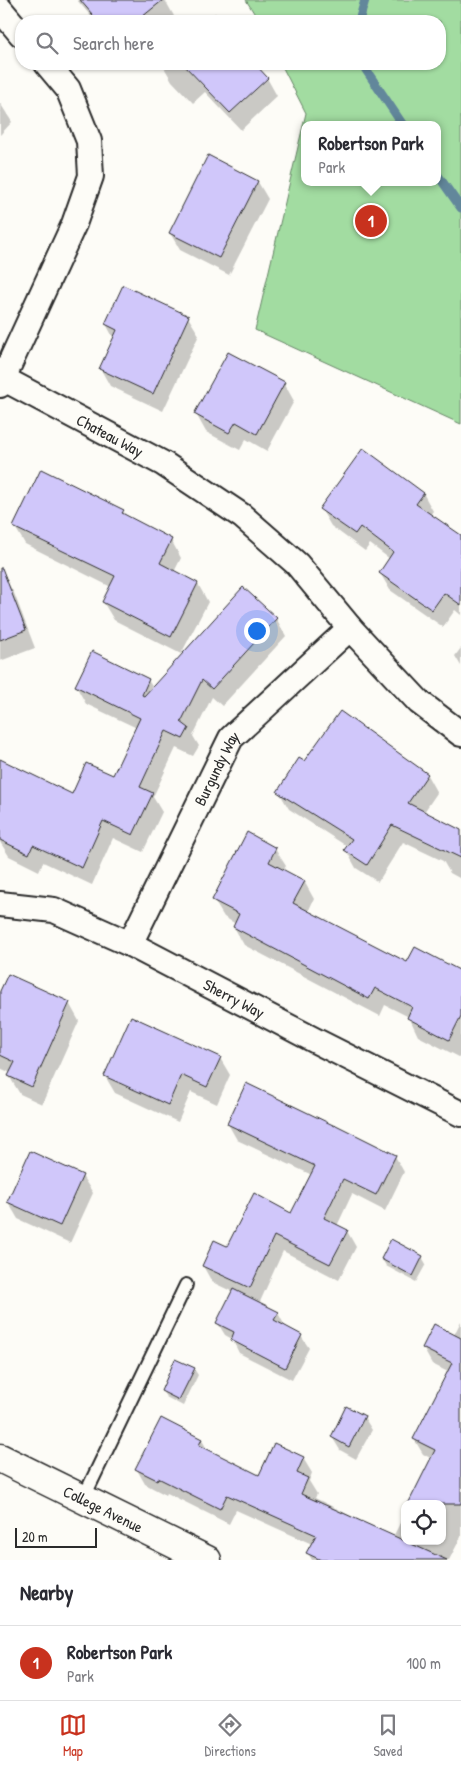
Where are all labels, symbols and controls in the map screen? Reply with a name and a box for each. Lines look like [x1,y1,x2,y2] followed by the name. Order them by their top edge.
[15,15,446,70] search box
[33,29,61,57] icon: search
[73,30,154,56] text: Search here
[301,121,441,186] popup
[318,130,424,156] text: Robertson Park
[318,156,345,178] text: Park
[355,202,387,240] pin: 1
[73,408,148,462] street label: Chateau Way
[244,618,270,644] your location
[189,725,244,809] street label: Burgundy Way
[200,973,269,1023] street label: Sherry Way
[60,1480,147,1538] street label: College Avenue
[401,1500,446,1545] map controls
[401,1500,446,1545] button: locate
[15,1525,98,1548] scale bar
[22,1527,48,1546] text: 20 m
[20,1578,73,1607] text: Nearby
[67,1639,172,1665] text: Robertson Park
[33,1652,39,1674] text: 1
[406,1652,441,1674] text: 100 m
[67,1665,94,1687] text: Park
[59,1711,87,1760] tab: Map
[204,1711,256,1760] tab: Directions
[374,1711,402,1760] tab: Saved

